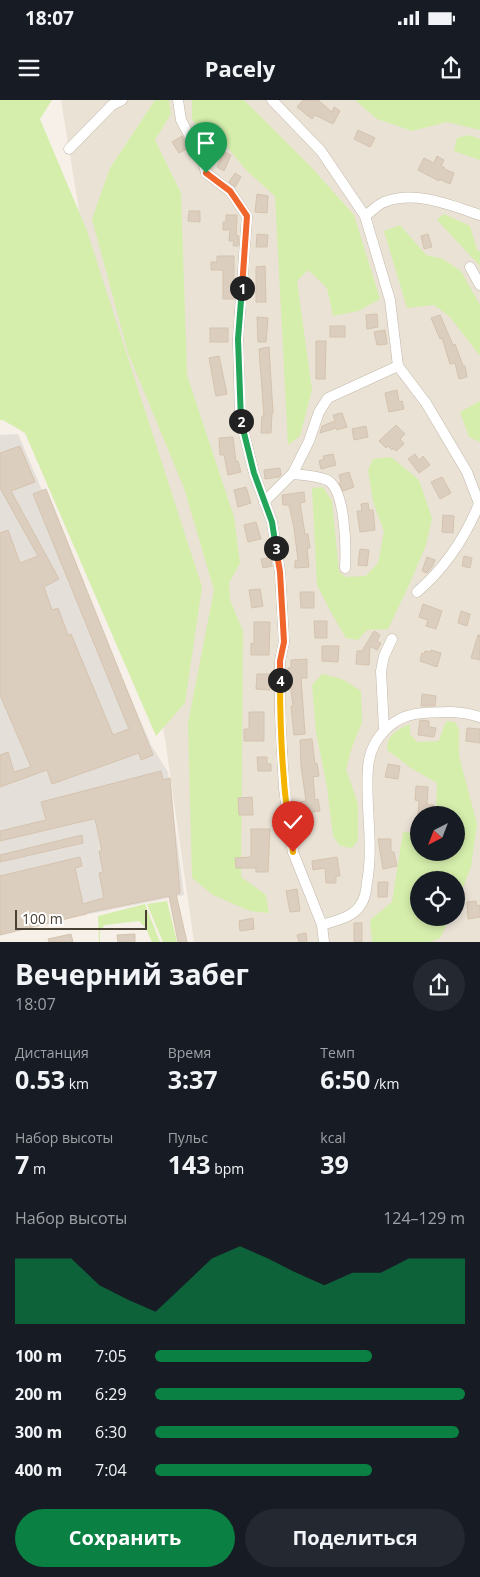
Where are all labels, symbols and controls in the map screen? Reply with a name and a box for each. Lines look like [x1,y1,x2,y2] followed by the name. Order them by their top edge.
[25,5,74,31] text: 18:07
[205,53,275,83] text: Pacely
[15,54,43,82] icon: menu
[437,54,465,82] icon: share
[185,122,227,173] pin
[192,129,220,157] icon: arrive
[230,276,254,300] pin: 1
[238,279,247,298] text: 1
[228,408,254,434] pin: 2
[237,412,246,431] text: 2
[264,536,288,560] pin: 3
[272,539,281,558] text: 3
[268,668,292,692] pin: 4
[276,671,285,690] text: 4
[272,801,314,852] pin
[410,806,465,861] north arrow
[410,806,465,926] map controls
[279,808,307,836] icon: check
[410,871,465,926] button: locate
[15,907,148,930] scale bar
[22,909,63,928] text: 100 m
[15,955,249,993] text: Вечерний забег
[413,959,465,1011] button: share
[15,993,56,1015] text: 18:07
[15,1043,89,1062] text: Дистанция
[168,1043,211,1062] text: Время
[320,1043,355,1062] text: Темп
[15,1062,65,1096] text: 0.53
[168,1062,218,1096] text: 3:37
[320,1062,370,1096] text: 6:50
[65,1074,89,1093] text: km
[370,1074,399,1093] text: /km
[15,1128,113,1147] text: Набор высоты
[168,1128,208,1147] text: Пульс
[320,1128,346,1147] text: kcal
[15,1147,29,1181] text: 7
[168,1147,211,1181] text: 143
[320,1147,349,1181] text: 39
[29,1159,46,1178] text: m
[211,1159,244,1178] text: bpm
[15,1207,127,1229] text: Набор высоты
[383,1207,465,1229] text: 124–129 m
[15,1345,62,1367] text: 100 m
[95,1345,127,1367] text: 7:05
[15,1383,62,1405] text: 200 m
[95,1383,127,1405] text: 6:29
[15,1421,62,1443] text: 300 m
[95,1421,127,1443] text: 6:30
[15,1459,62,1481] text: 400 m
[95,1459,127,1481] text: 7:04
[15,1509,235,1567] button: Сохранить
[245,1509,465,1567] button: Поделиться

